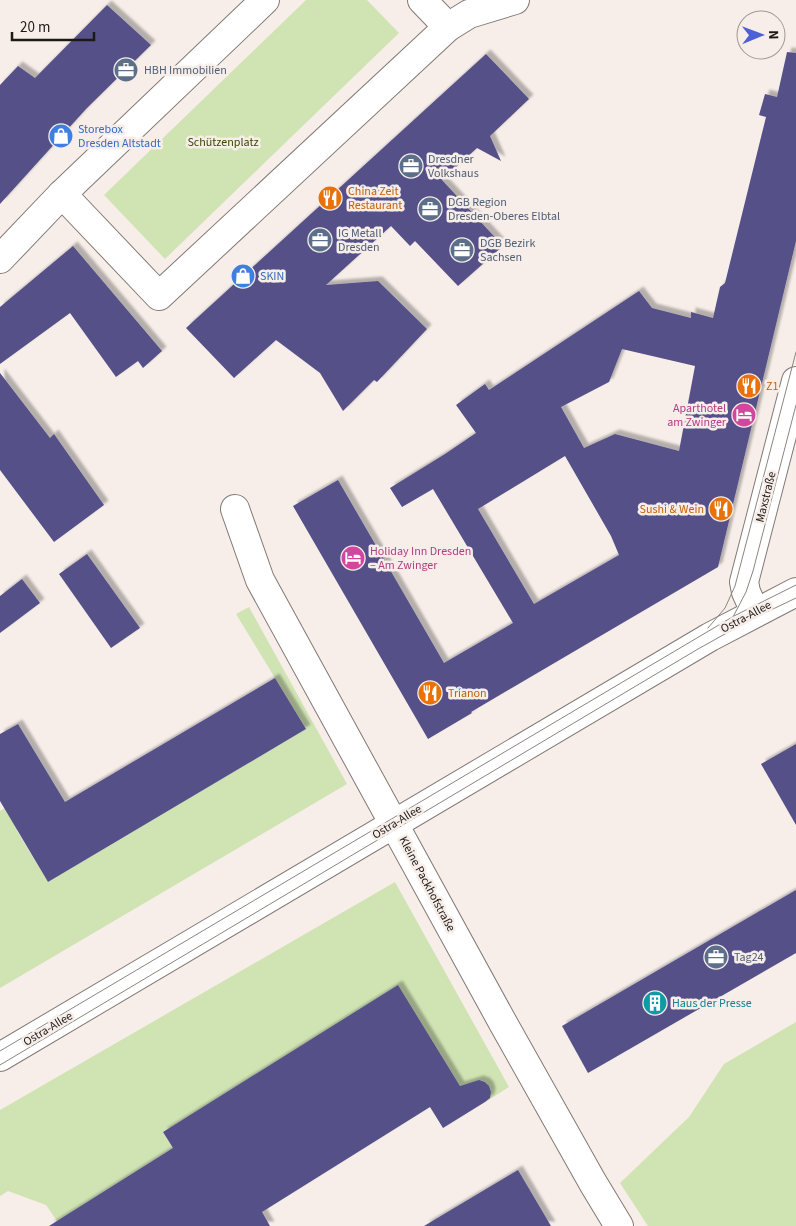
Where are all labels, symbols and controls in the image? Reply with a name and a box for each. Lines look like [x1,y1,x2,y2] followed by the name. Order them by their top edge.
[12,10,95,42] scale bar
[736,10,786,60] north arrow
[20,17,50,38] text: 20 m
[763,30,783,40] text: N
[113,57,139,83] office icon: HBH Immobilien
[144,62,227,79] place label: HBH Immobilien
[78,121,161,152] place label: Storebox Dresden Altstadt
[48,123,74,149] shop icon: Storebox Dresden Altstadt
[187,134,259,151] park label: Schützenplatz
[428,151,479,182] place label: Dresdner Volkshaus
[398,153,424,179] office icon: Dresdner Volkshaus
[348,183,402,214] place label: China Zeit Restaurant
[317,185,343,211] restaurant icon: China Zeit Restaurant
[448,194,560,225] place label: DGB Region Dresden-Oberes Elbtal
[417,196,443,222] office icon: DGB Region Dresden-Oberes Elbtal
[338,225,382,256] place label: IG Metall Dresden
[307,227,333,253] office icon: IG Metall Dresden
[480,235,535,266] place label: DGB Bezirk Sachsen
[449,237,475,263] office icon: DGB Bezirk Sachsen
[230,263,256,289] shop icon: SKIN
[260,268,284,285] place label: SKIN
[736,373,762,399] restaurant icon: Z1
[766,378,778,395] place label: Z1
[667,400,727,431] place label: Aparthotel am Zwinger
[731,402,757,428] hotel icon: Aparthotel am Zwinger
[751,470,781,524] street label: Maxstraße
[708,496,734,522] restaurant icon: Sushi & Wein
[640,501,704,518] place label: Sushi & Wein
[370,543,471,574] place label: Holiday Inn Dresden – Am Zwinger
[340,545,366,571] hotel icon: Holiday Inn Dresden – Am Zwinger
[718,597,774,637] street label: Ostra-Allee
[417,680,443,706] restaurant icon: Trianon
[448,685,487,702] place label: Trianon
[369,801,425,843] street label: Ostra-Allee
[395,833,459,935] street label: Kleine Packhofstraße
[703,944,729,970] office icon: Tag24
[734,949,764,966] place label: Tag24
[642,990,668,1016] building icon: Haus der Presse
[672,995,752,1012] place label: Haus der Presse
[20,1008,76,1050] street label: Ostra-Allee

